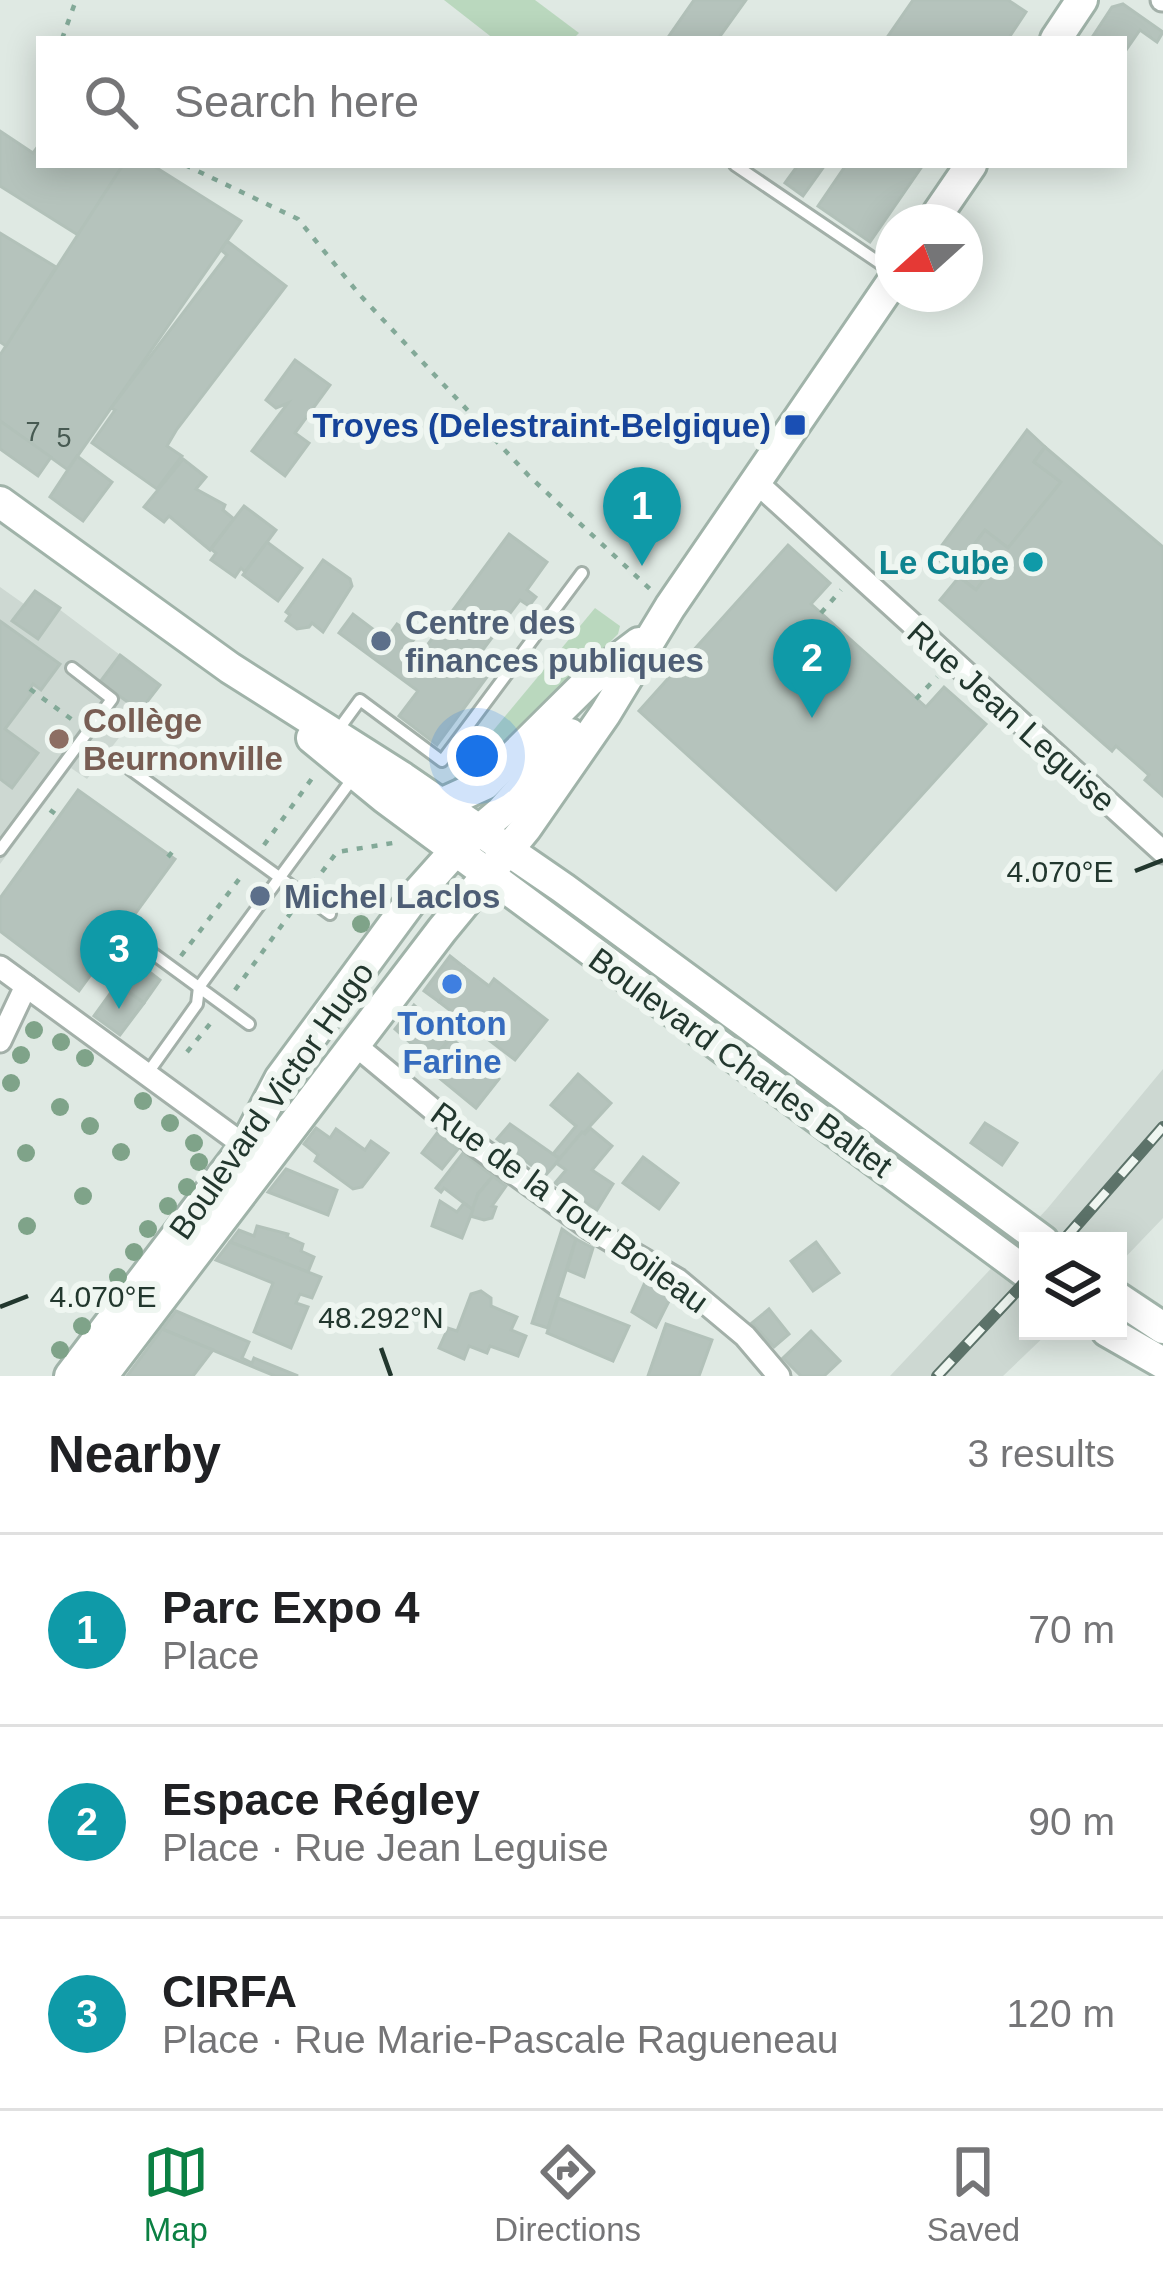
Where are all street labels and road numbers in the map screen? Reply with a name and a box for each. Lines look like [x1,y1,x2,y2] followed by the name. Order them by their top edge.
[900,614,1123,819] street label: Rue Jean Leguise
[582,940,899,1185] street label: Boulevard Charles Baltet
[162,955,381,1246] street label: Boulevard Victor Hugo
[424,1094,715,1320] street label: Rue de la Tour Boileau

